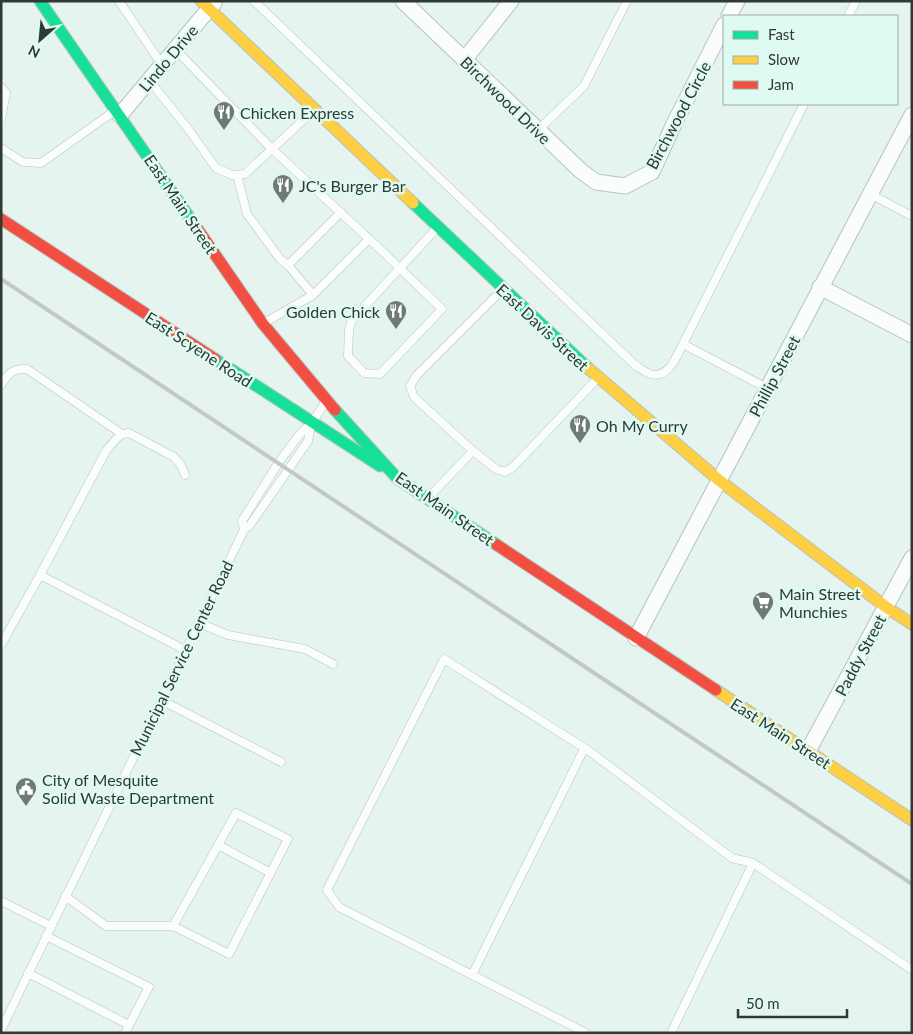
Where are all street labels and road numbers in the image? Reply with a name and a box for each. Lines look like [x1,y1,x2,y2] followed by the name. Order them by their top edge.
[135,21,201,95] street label: Lindo Drive
[457,52,555,148] street label: Birchwood Drive
[642,58,714,172] street label: Birchwood Circle
[141,151,221,257] street label: East Main Street
[493,280,593,375] street label: East Davis Street
[142,307,256,391] street label: East Scyene Road
[745,332,803,420] street label: Phillip Street
[392,467,498,549] street label: East Main Street
[125,557,237,759] street label: Municipal Service Center Road
[831,611,889,699] street label: Paddy Street
[727,694,835,773] street label: East Main Street

